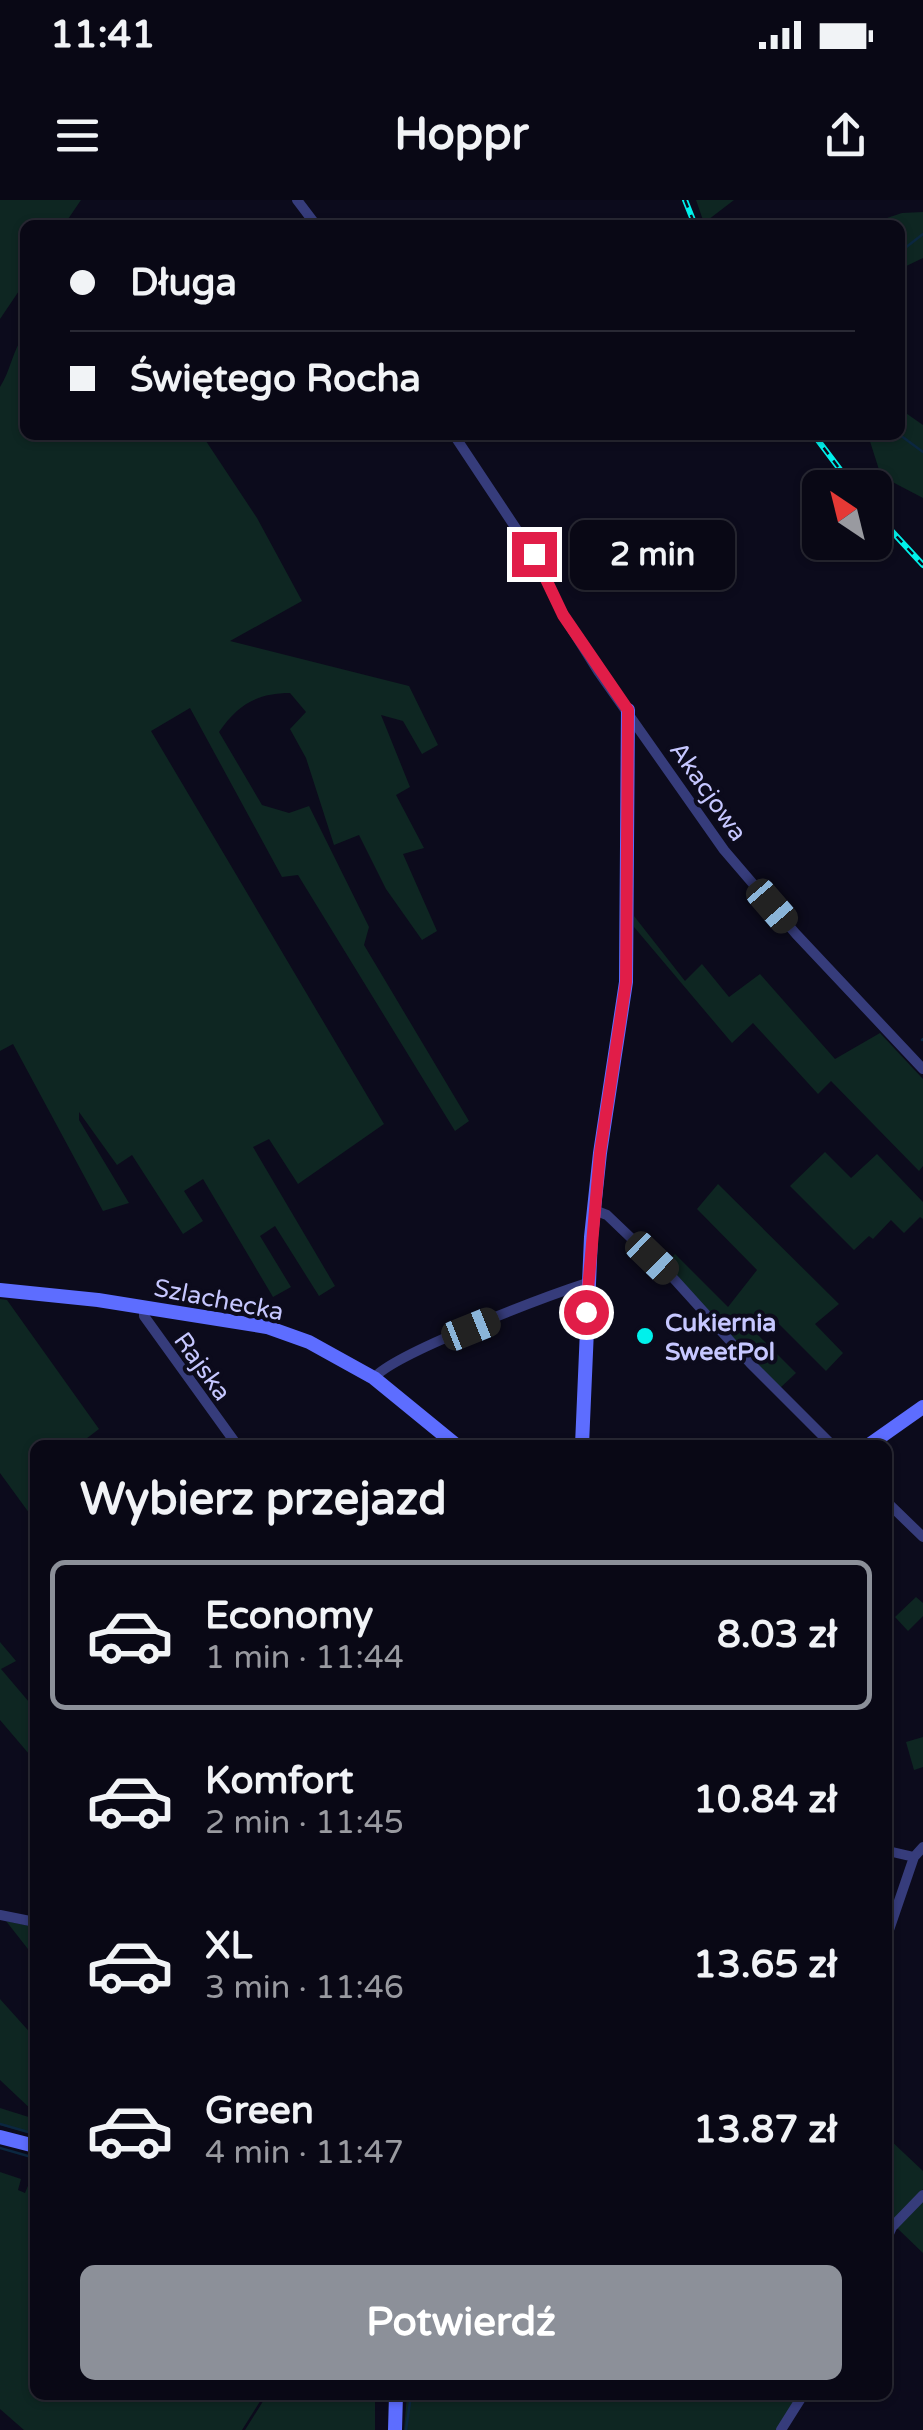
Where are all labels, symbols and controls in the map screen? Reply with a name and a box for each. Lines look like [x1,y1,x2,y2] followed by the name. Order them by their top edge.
[50,12,155,58] text: 11:41
[50,108,105,163] icon: menu
[394,108,529,162] text: Hoppr
[818,108,873,163] icon: share
[130,260,237,306] text: Długa
[130,356,421,402] text: Świętego Rocha
[802,470,892,560] north arrow
[802,470,892,560] map controls
[569,519,734,589] callout: 2 min
[512,532,557,577] route end
[610,536,695,574] text: 2 min
[663,736,753,847] street label: Akacjowa
[741,874,803,938] car
[620,1226,684,1290] car
[151,1273,286,1327] street label: Szlachecka
[564,1290,609,1335] route start
[438,1304,504,1354] car
[665,1308,776,1367] place label: Cukiernia SweetPol
[634,1325,656,1347] marker: Cukiernia SweetPol
[167,1326,237,1407] street label: Rajska
[80,1473,447,1527] text: Wybierz przejazd
[85,1590,175,1680] icon: car
[205,1593,373,1639] text: Economy
[717,1612,837,1658] text: 8.03 zł
[205,1639,404,1677] text: 1 min · 11:44
[85,1755,175,1845] icon: car
[205,1758,354,1804] text: Komfort
[693,1777,837,1823] text: 10.84 zł
[205,1804,404,1842] text: 2 min · 11:45
[85,1920,175,2010] icon: car
[205,1923,252,1969] text: XL
[693,1942,837,1988] text: 13.65 zł
[205,1969,404,2007] text: 3 min · 11:46
[85,2085,175,2175] icon: car
[205,2088,314,2134] text: Green
[693,2107,837,2153] text: 13.87 zł
[205,2134,404,2172] text: 4 min · 11:47
[80,2265,842,2380] button: Potwierdź

